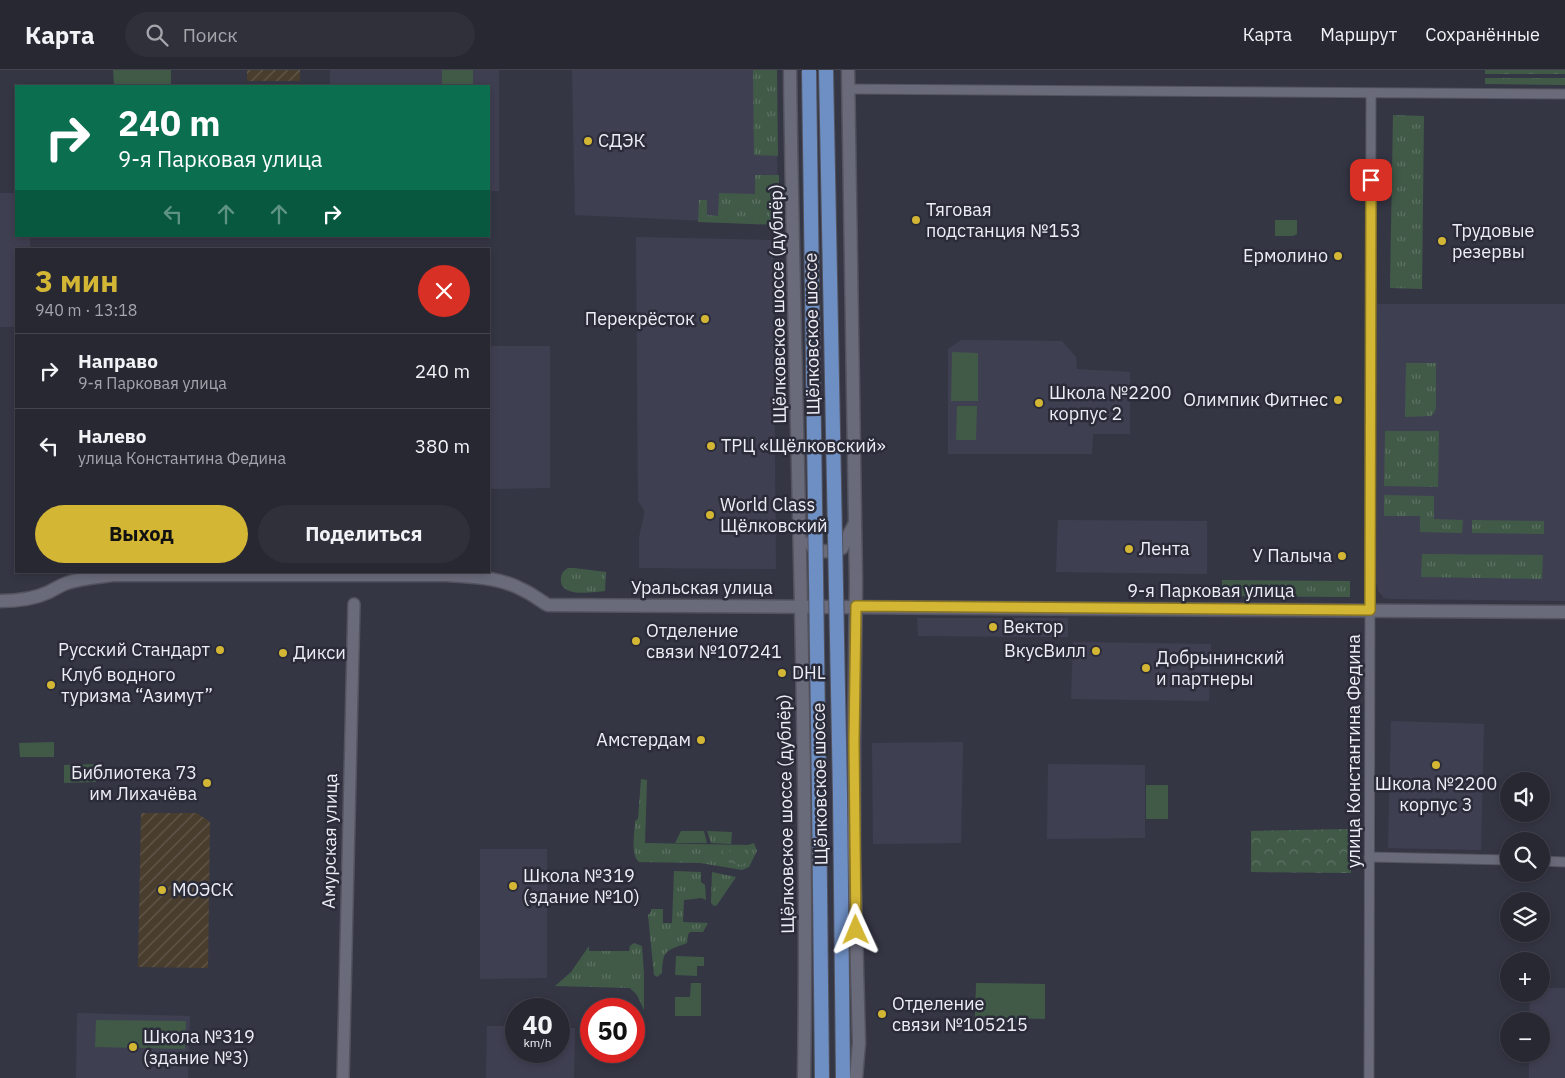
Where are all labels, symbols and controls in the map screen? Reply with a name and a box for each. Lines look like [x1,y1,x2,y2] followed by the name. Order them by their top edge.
[125,12,475,57] search box
[25,19,95,51] text: Карта
[143,21,171,49] icon: search
[183,23,238,47] text: Поиск
[1243,23,1292,46] text: Карта
[1320,23,1397,46] text: Маршрут
[1425,23,1540,46] text: Сохранённые
[118,100,221,146] text: 240 m
[35,105,100,170] icon: right
[598,129,646,152] place label: СДЭК
[582,135,594,147] marker: СДЭК
[118,144,323,173] text: 9-я Парковая улица
[1350,159,1392,201] pin
[1357,166,1385,194] icon: arrive
[764,184,791,424] street label: Щёлковское шоссе (дублёр)
[926,198,1081,242] place label: Тяговая подстанция №153
[159,200,187,228] icon: left
[212,200,240,228] icon: ahead
[265,200,293,228] icon: ahead
[318,200,346,228] icon: right
[910,214,922,226] marker: Тяговая подстанция №153
[1452,219,1534,263] place label: Трудовые резервы
[1436,235,1448,247] marker: Трудовые резервы
[1243,244,1328,267] place label: Ермолино
[1332,250,1344,262] marker: Ермолино
[799,252,824,416] street label: Щёлковское шоссе
[35,261,119,300] text: 3 мин
[418,265,470,317] button: close
[35,300,137,320] text: 940 m · 13:18
[585,307,695,330] place label: Перекрёсток
[699,313,711,325] marker: Перекрёсток
[78,349,158,373] text: Направо
[35,357,63,385] icon: right
[415,359,470,383] text: 240 m
[78,373,227,393] text: 9-я Парковая улица
[1049,381,1172,425] place label: Школа №2200 корпус 2
[1183,388,1328,411] place label: Олимпик Фитнес
[1332,394,1344,406] marker: Олимпик Фитнес
[1033,397,1045,409] marker: Школа №2200 корпус 2
[78,424,147,448] text: Налево
[35,432,63,460] icon: left
[415,434,470,458] text: 380 m
[721,434,886,457] place label: ТРЦ «Щёлковский»
[705,440,717,452] marker: ТРЦ «Щёлковский»
[78,448,286,468] text: улица Константина Федина
[720,493,828,537] place label: World Class Щёлковский
[35,505,248,563] button: Выход
[258,505,470,563] button: Поделиться
[704,509,716,521] marker: World Class Щёлковский
[1139,537,1190,560] place label: Лента
[1123,543,1135,555] marker: Лента
[1252,544,1332,567] place label: У Палыча
[1336,550,1348,562] marker: У Палыча
[631,576,773,599] street label: Уральская улица
[1127,579,1295,602] street label: 9-я Парковая улица
[1003,615,1063,638] place label: Вектор
[646,619,782,663] place label: Отделение связи №107241
[987,621,999,633] marker: Вектор
[1342,634,1365,868] street label: улица Константина Федина
[630,635,642,647] marker: Отделение связи №107241
[58,638,211,661] place label: Русский Стандарт
[1004,639,1086,662] place label: ВкусВилл
[293,641,346,664] place label: Дикси
[214,644,226,656] marker: Русский Стандарт
[1090,645,1102,657] marker: ВкусВилл
[1156,646,1285,690] place label: Добрынинский и партнеры
[277,647,289,659] marker: Дикси
[792,661,826,684] place label: DHL
[1140,662,1152,674] marker: Добрынинский и партнеры
[61,663,213,707] place label: Клуб водного туризма “Азимут”
[776,667,788,679] marker: DHL
[45,679,57,691] marker: Клуб водного туризма “Азимут”
[772,694,799,934] street label: Щёлковское шоссе (дублёр)
[807,702,832,866] street label: Щёлковское шоссе
[596,728,691,751] place label: Амстердам
[695,734,707,746] marker: Амстердам
[1430,759,1442,771] marker: Школа №2200 корпус 3
[71,761,197,805] place label: Библиотека 73 им Лихачёва
[1375,772,1497,816] place label: Школа №2200 корпус 3
[1500,772,1550,1062] map controls
[1500,772,1550,822] button: sound
[317,773,342,909] street label: Амурская улица
[201,777,213,789] marker: Библиотека 73 им Лихачёва
[1500,832,1550,882] button: search
[523,864,640,908] place label: Школа №319 (здание №10)
[172,878,234,901] place label: МОЭСК
[507,880,519,892] marker: Школа №319 (здание №10)
[156,884,168,896] marker: МОЭСК
[1500,892,1550,942] button: layers
[829,903,881,955] position arrow
[1500,952,1550,1002] button: +
[892,992,1028,1036] place label: Отделение связи №105215
[580,998,645,1063] speed limit sign: 50
[522,1008,553,1041] text: 40
[876,1008,888,1020] marker: Отделение связи №105215
[1500,1012,1550,1062] button: −
[143,1025,255,1069] place label: Школа №319 (здание №3)
[523,1035,552,1050] text: km/h
[127,1041,139,1053] marker: Школа №319 (здание №3)

